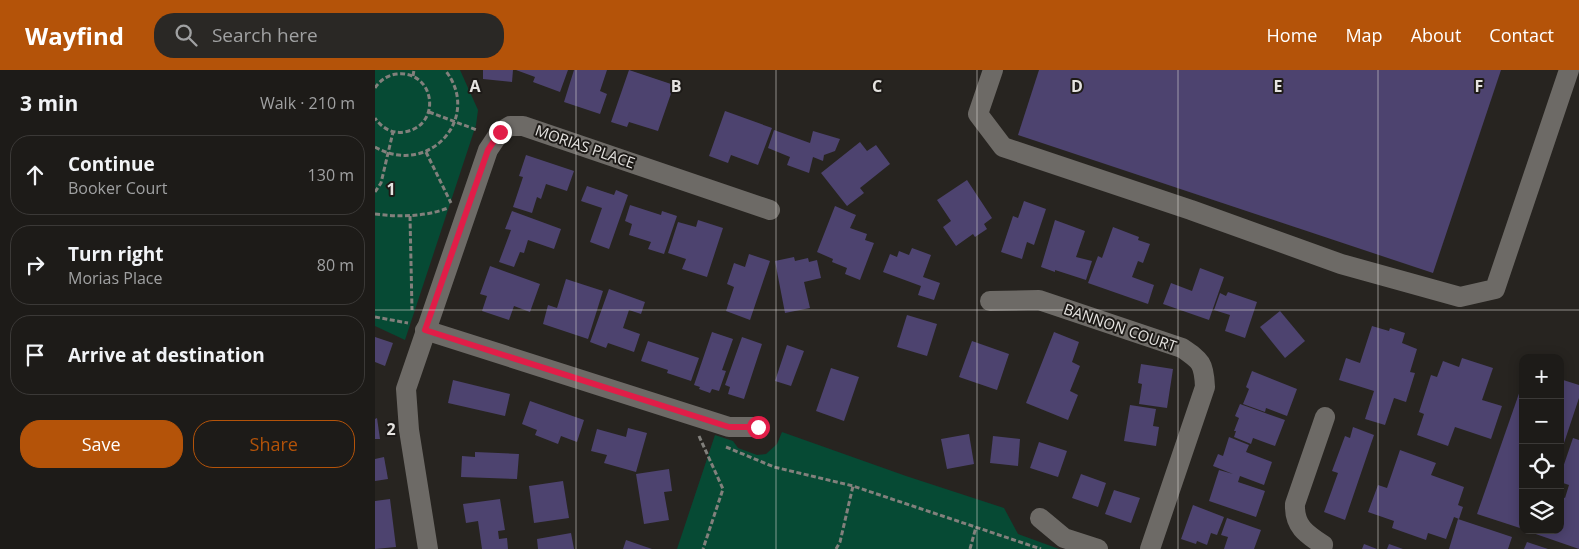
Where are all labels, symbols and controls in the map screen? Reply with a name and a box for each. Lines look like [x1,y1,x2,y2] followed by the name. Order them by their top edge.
[154,13,504,58] search box
[25,19,124,52] text: Wayfind
[172,21,200,49] icon: search
[212,22,318,48] text: Search here
[1267,23,1317,47] text: Home
[1345,23,1383,47] text: Map
[1411,23,1461,47] text: About
[1489,23,1554,47] text: Contact
[469,75,481,97] text: A
[671,75,681,97] text: B
[872,75,882,97] text: C
[1071,75,1083,97] text: D
[1274,75,1283,97] text: E
[1475,75,1483,97] text: F
[20,89,78,117] text: 3 min
[260,92,355,114] text: Walk · 210 m
[533,120,638,172] street label: MORIAS PLACE
[489,121,512,144] route end
[68,151,155,177] text: Continue
[21,161,49,189] icon: ahead
[308,164,354,186] text: 130 m
[68,177,167,199] text: Booker Court
[386,178,396,200] text: 1
[68,241,163,267] text: Turn right
[21,251,49,279] icon: right
[317,254,354,276] text: 80 m
[68,267,162,289] text: Morias Place
[1061,298,1180,356] street label: BANNON COURT
[21,341,49,369] icon: arrive
[68,342,265,368] text: Arrive at destination
[1519,354,1564,534] map controls
[1519,354,1564,399] button: +
[1519,399,1564,444] button: −
[747,416,770,439] route start
[386,418,396,440] text: 2
[20,420,183,468] button: Save
[193,420,355,468] button: Share
[1519,444,1564,489] button: locate
[1519,489,1564,534] button: layers

